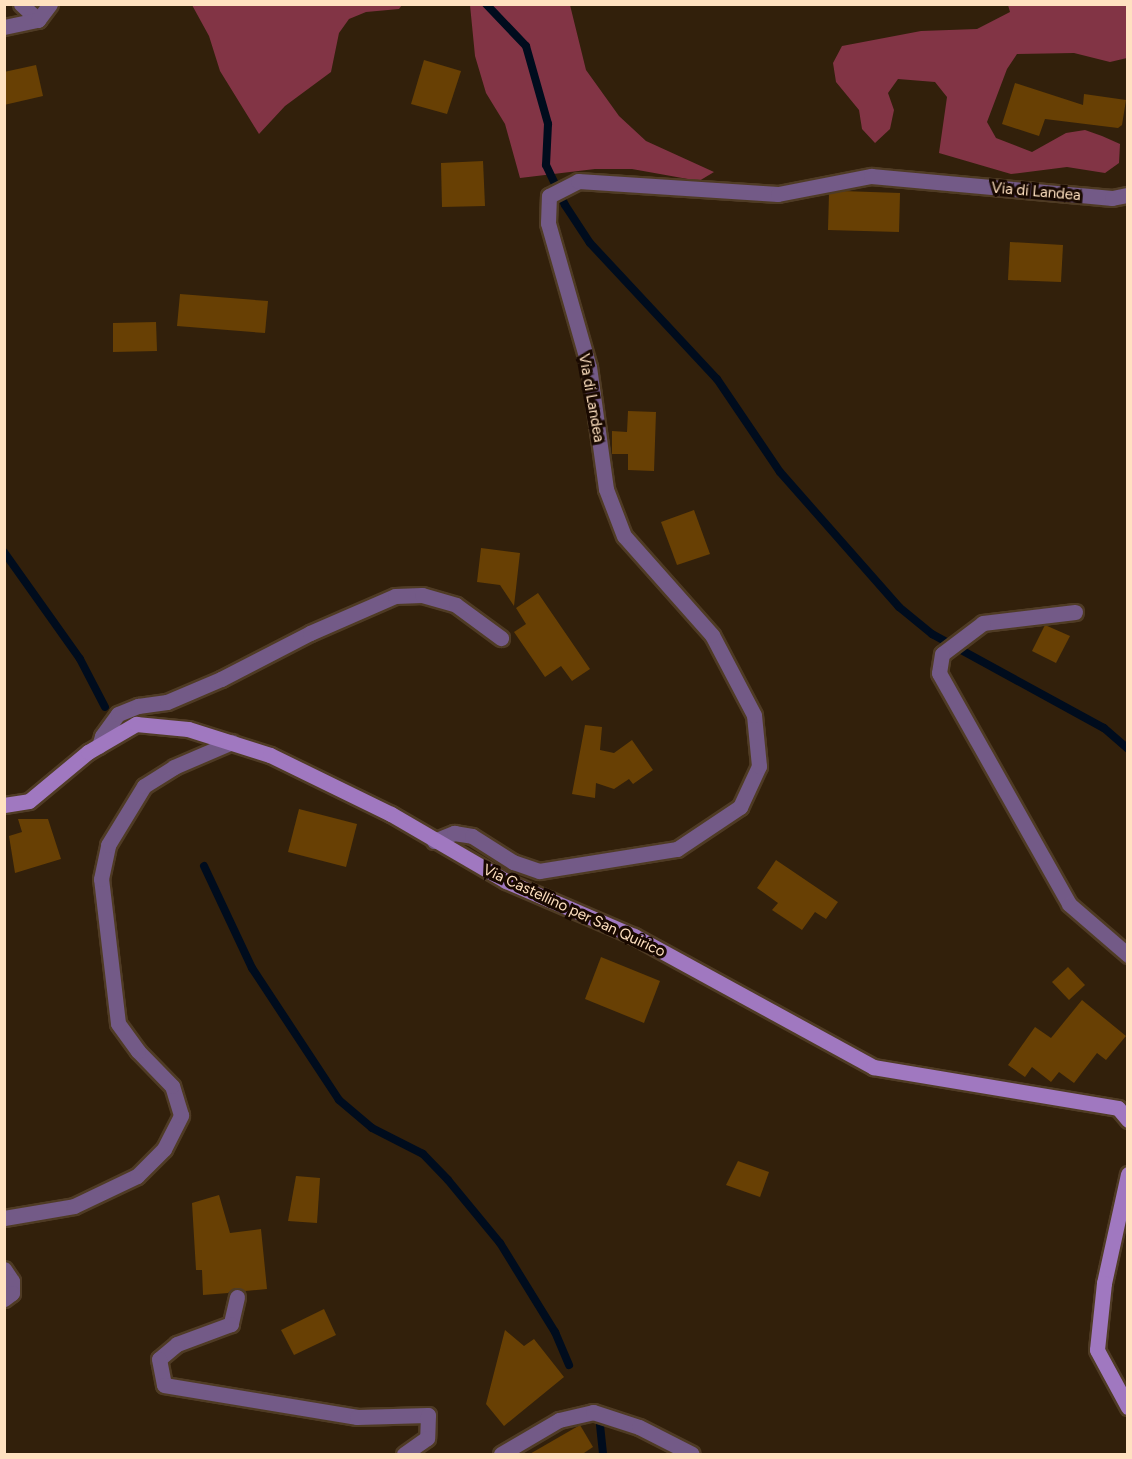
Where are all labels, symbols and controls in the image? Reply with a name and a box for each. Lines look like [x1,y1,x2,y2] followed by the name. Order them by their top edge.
[991,179,1081,205] street label: Via di Landea
[574,352,608,444] street label: Via di Landea
[480,861,668,961] street label: Via Castellino per San Quirico

